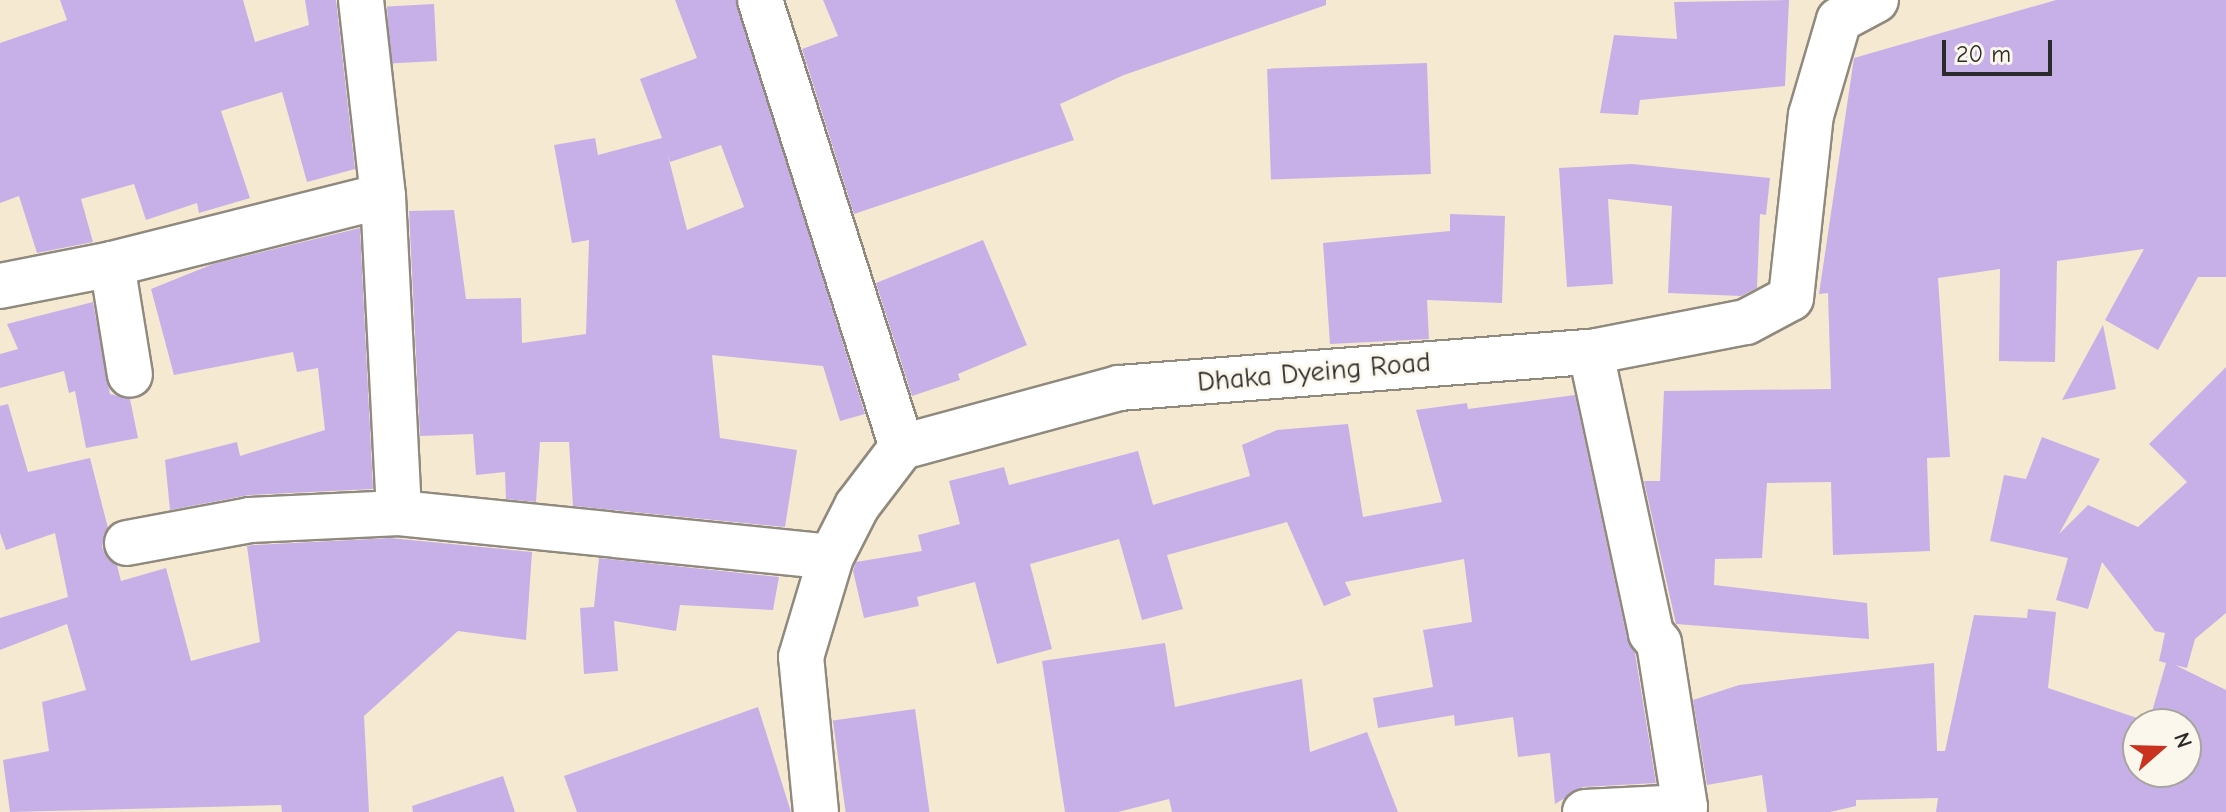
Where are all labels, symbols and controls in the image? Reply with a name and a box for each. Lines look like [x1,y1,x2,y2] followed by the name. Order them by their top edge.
[1946,24,2056,74] scale bar
[1956,40,2011,68] text: 20 m
[1196,345,1432,399] street label: Dhaka Dyeing Road
[2122,708,2202,788] north arrow
[2168,729,2197,752] text: N

